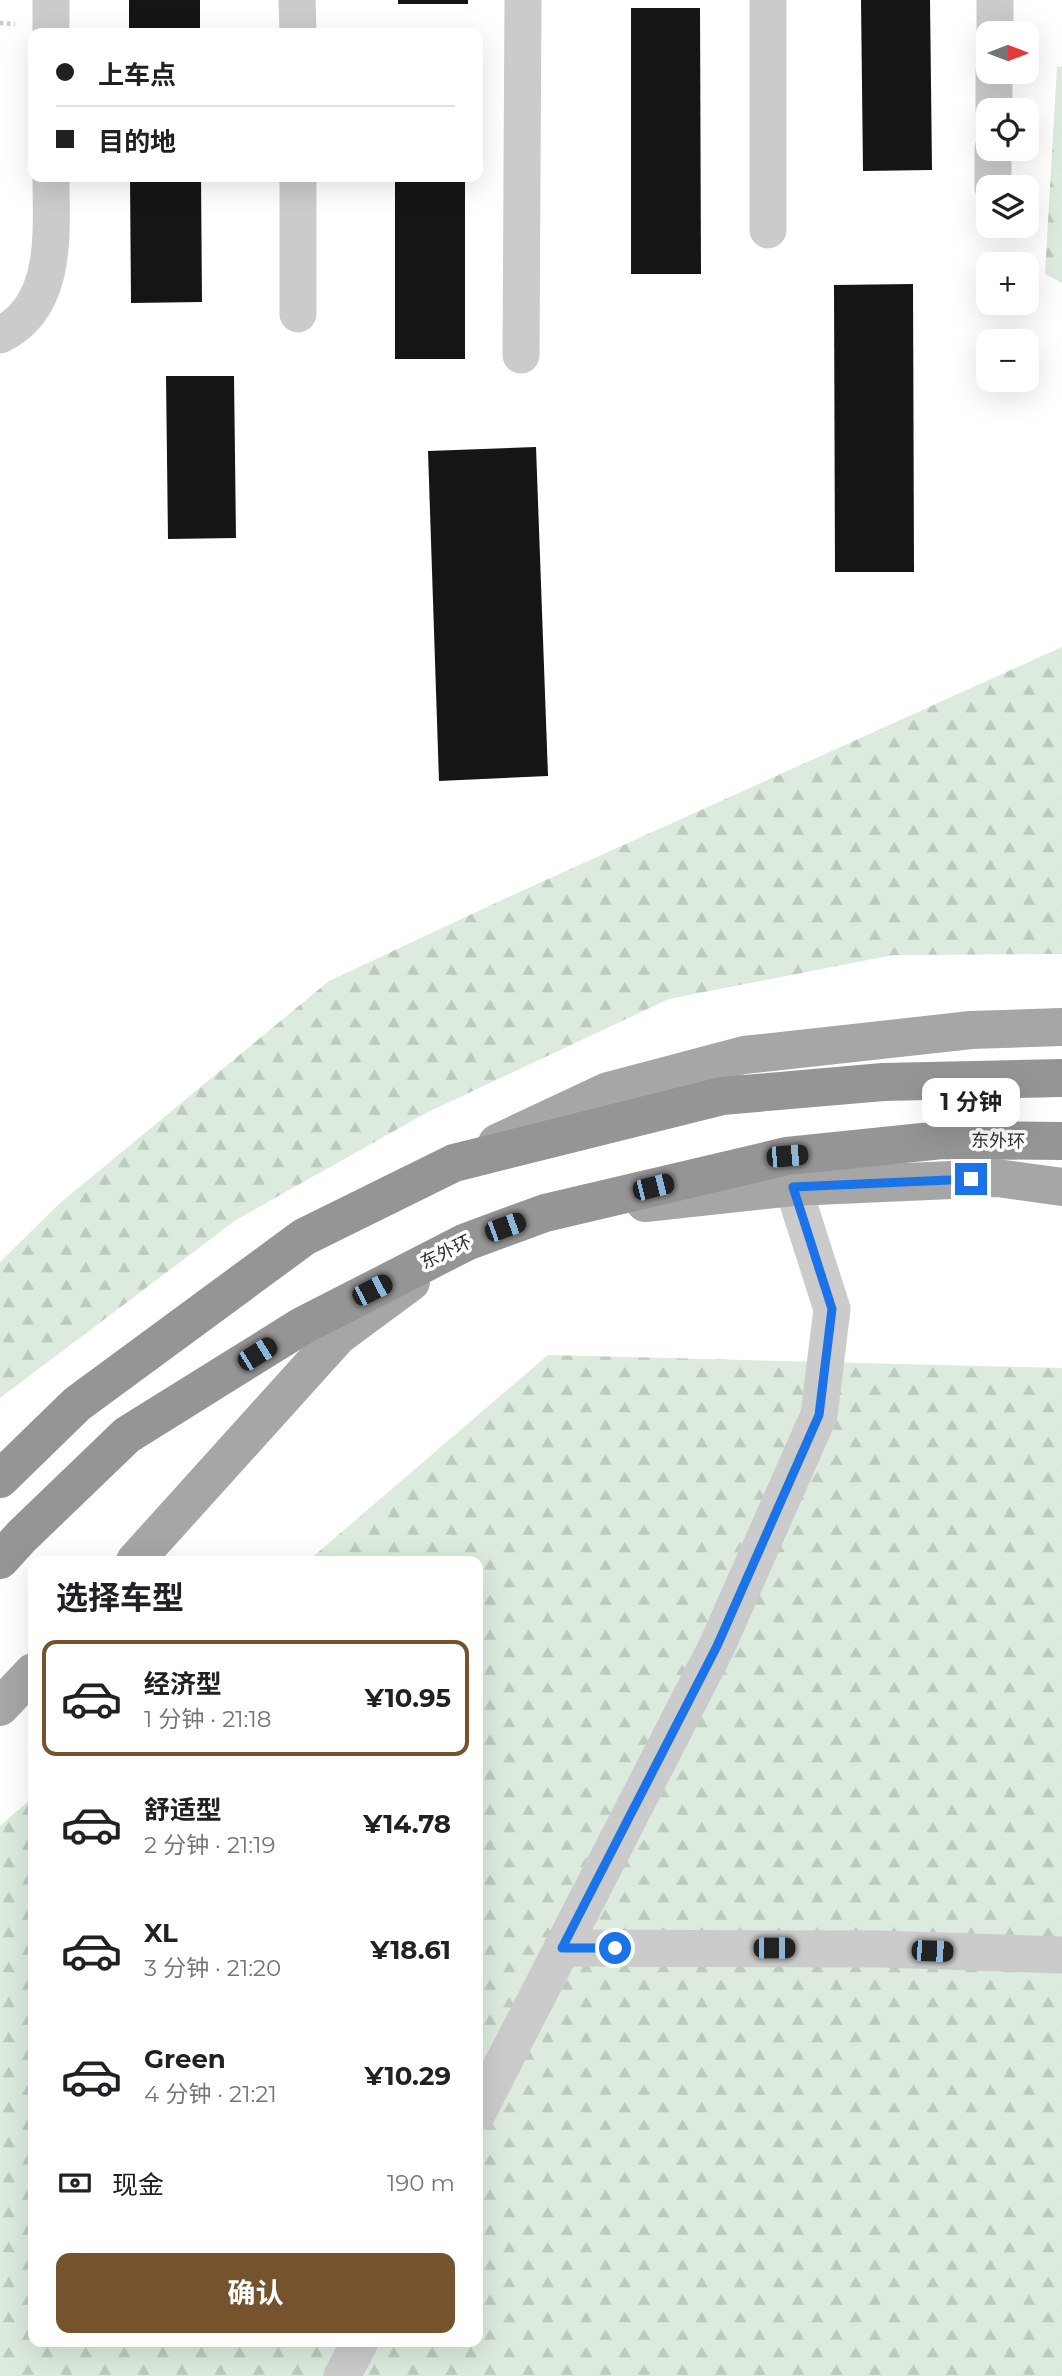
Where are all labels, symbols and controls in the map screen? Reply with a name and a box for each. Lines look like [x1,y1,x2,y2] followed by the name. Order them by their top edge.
[976,21,1040,84] north arrow
[976,21,1039,392] map controls
[98,59,176,91] text: 上车点
[976,98,1039,161] button: locate
[98,126,176,158] text: 目的地
[976,175,1039,238] button: layers
[976,252,1039,315] button: +
[976,329,1039,392] button: −
[922,1078,1020,1126] callout: 1 分钟
[940,1088,1002,1116] text: 1 分钟
[971,1130,1025,1152] street label: 东外环
[766,1144,809,1168] car
[955,1163,987,1195] route end
[631,1172,676,1202] car
[482,1210,529,1244] car
[417,1230,475,1274] street label: 东外环
[349,1271,396,1309] car
[234,1334,281,1374] car
[56,1578,184,1617] text: 选择车型
[60,1667,123,1730] icon: car
[144,1668,222,1700] text: 经济型
[365,1682,451,1714] text: ¥10.95
[144,1705,271,1733] text: 1 分钟 · 21:18
[60,1793,123,1856] icon: car
[144,1794,222,1826] text: 舒适型
[363,1808,451,1840] text: ¥14.78
[144,1831,276,1859] text: 2 分钟 · 21:19
[144,1917,178,1949] text: XL
[60,1919,123,1982] icon: car
[599,1932,631,1964] route start
[370,1934,451,1966] text: ¥18.61
[754,1938,796,1959] car
[911,1940,954,1962] car
[144,1954,281,1982] text: 3 分钟 · 21:20
[144,2043,226,2075] text: Green
[60,2045,123,2108] icon: car
[365,2060,451,2092] text: ¥10.29
[144,2080,277,2108] text: 4 分钟 · 21:21
[56,2164,94,2202] icon: cash
[112,2169,164,2201] text: 现金
[387,2169,455,2197] text: 190 m
[56,2253,455,2333] button: 确认

